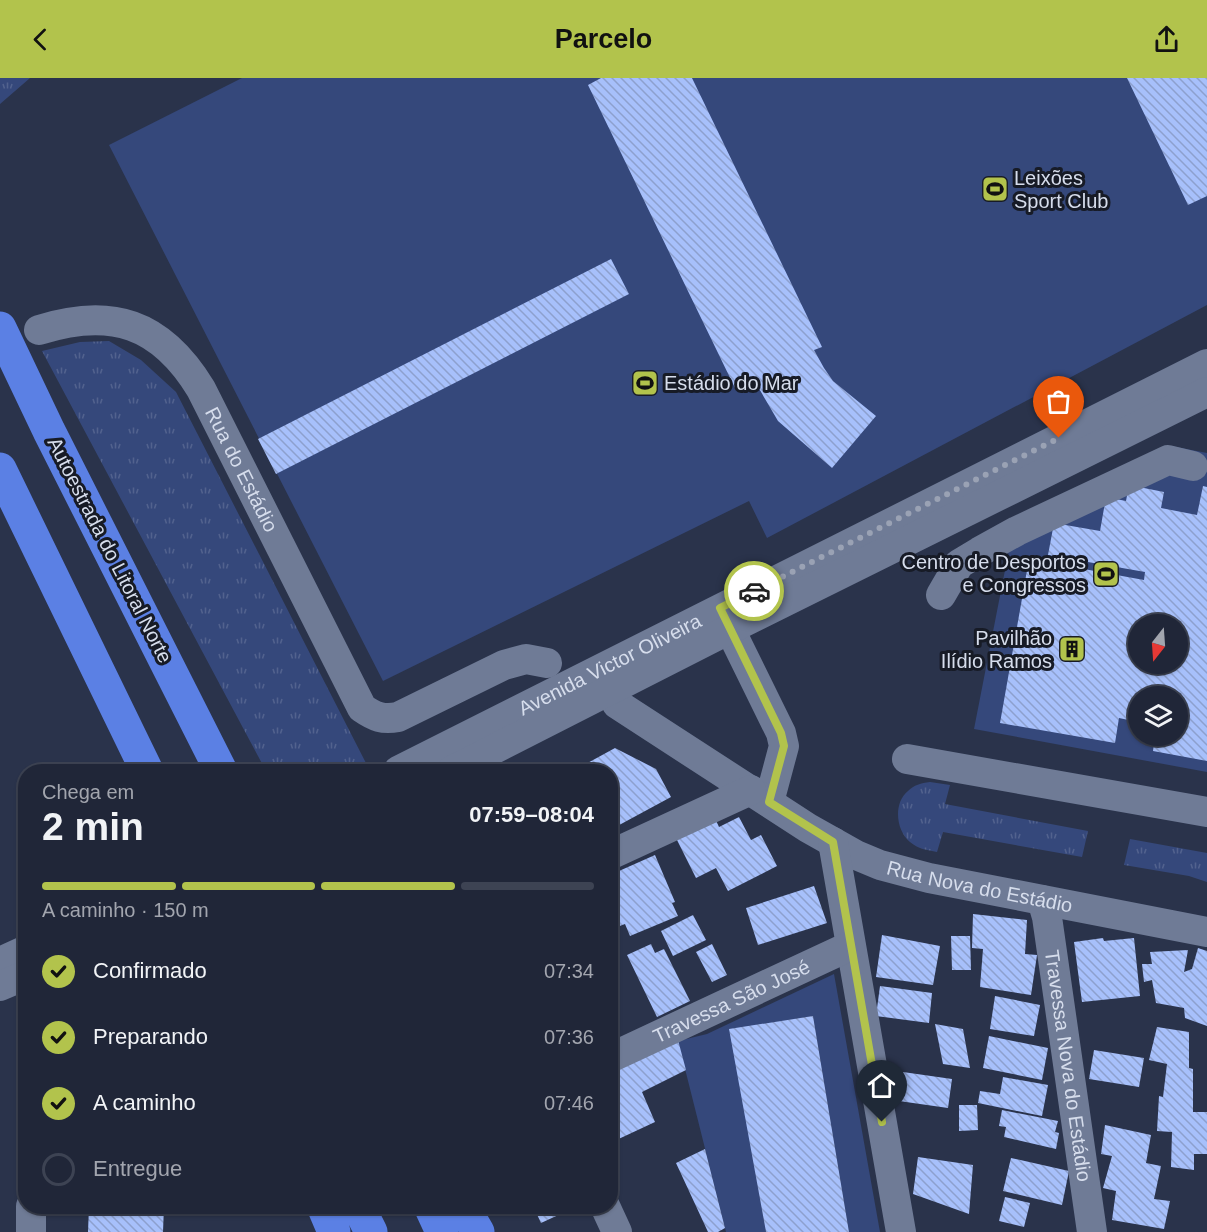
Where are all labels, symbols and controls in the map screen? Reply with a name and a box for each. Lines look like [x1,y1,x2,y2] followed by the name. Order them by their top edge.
[24,23,57,56] icon: back
[1150,23,1183,56] icon: share
[555,24,652,54] text: Parcelo
[1014,167,1109,212] place label: Leixões Sport Club
[980,174,1010,204] sports icon: Leixões Sport Club
[630,368,660,398] sports icon: Estádio do Mar
[664,372,799,394] place label: Estádio do Mar
[1033,376,1084,438] pin
[1042,385,1075,418] icon: bag
[201,403,282,535] street label: Rua do Estádio
[43,434,177,666] street label: Autoestrada do Litoral Norte
[901,551,1086,596] place label: Centro de Desportos e Congressos
[1091,559,1121,589] sports icon: Centro de Desportos e Congressos
[724,561,784,621] courier
[738,575,771,608] icon: car
[515,609,706,720] street label: Avenida Victor Oliveira
[1128,614,1188,674] north arrow
[1128,614,1188,746] map controls
[941,627,1052,672] place label: Pavilhão Ilídio Ramos
[1057,634,1087,664] building icon: Pavilhão Ilídio Ramos
[1128,686,1188,746] button: layers
[42,781,134,803] text: Chega em
[469,802,594,827] text: 07:59–08:04
[42,805,144,848] text: 2 min
[885,856,1074,917] street label: Rua Nova do Estádio
[42,899,209,921] text: A caminho · 150 m
[1041,948,1096,1183] street label: Travessa Nova do Estádio
[42,955,75,988] icon: check
[650,955,813,1047] street label: Travessa São José
[93,958,207,983] text: Confirmado
[544,960,594,982] text: 07:34
[42,1021,75,1054] icon: check
[93,1024,208,1049] text: Preparando
[544,1026,594,1048] text: 07:36
[856,1060,907,1122] pin
[865,1069,898,1102] icon: home
[42,1087,75,1120] icon: check
[93,1090,196,1115] text: A caminho
[544,1092,594,1114] text: 07:46
[93,1156,182,1181] text: Entregue

